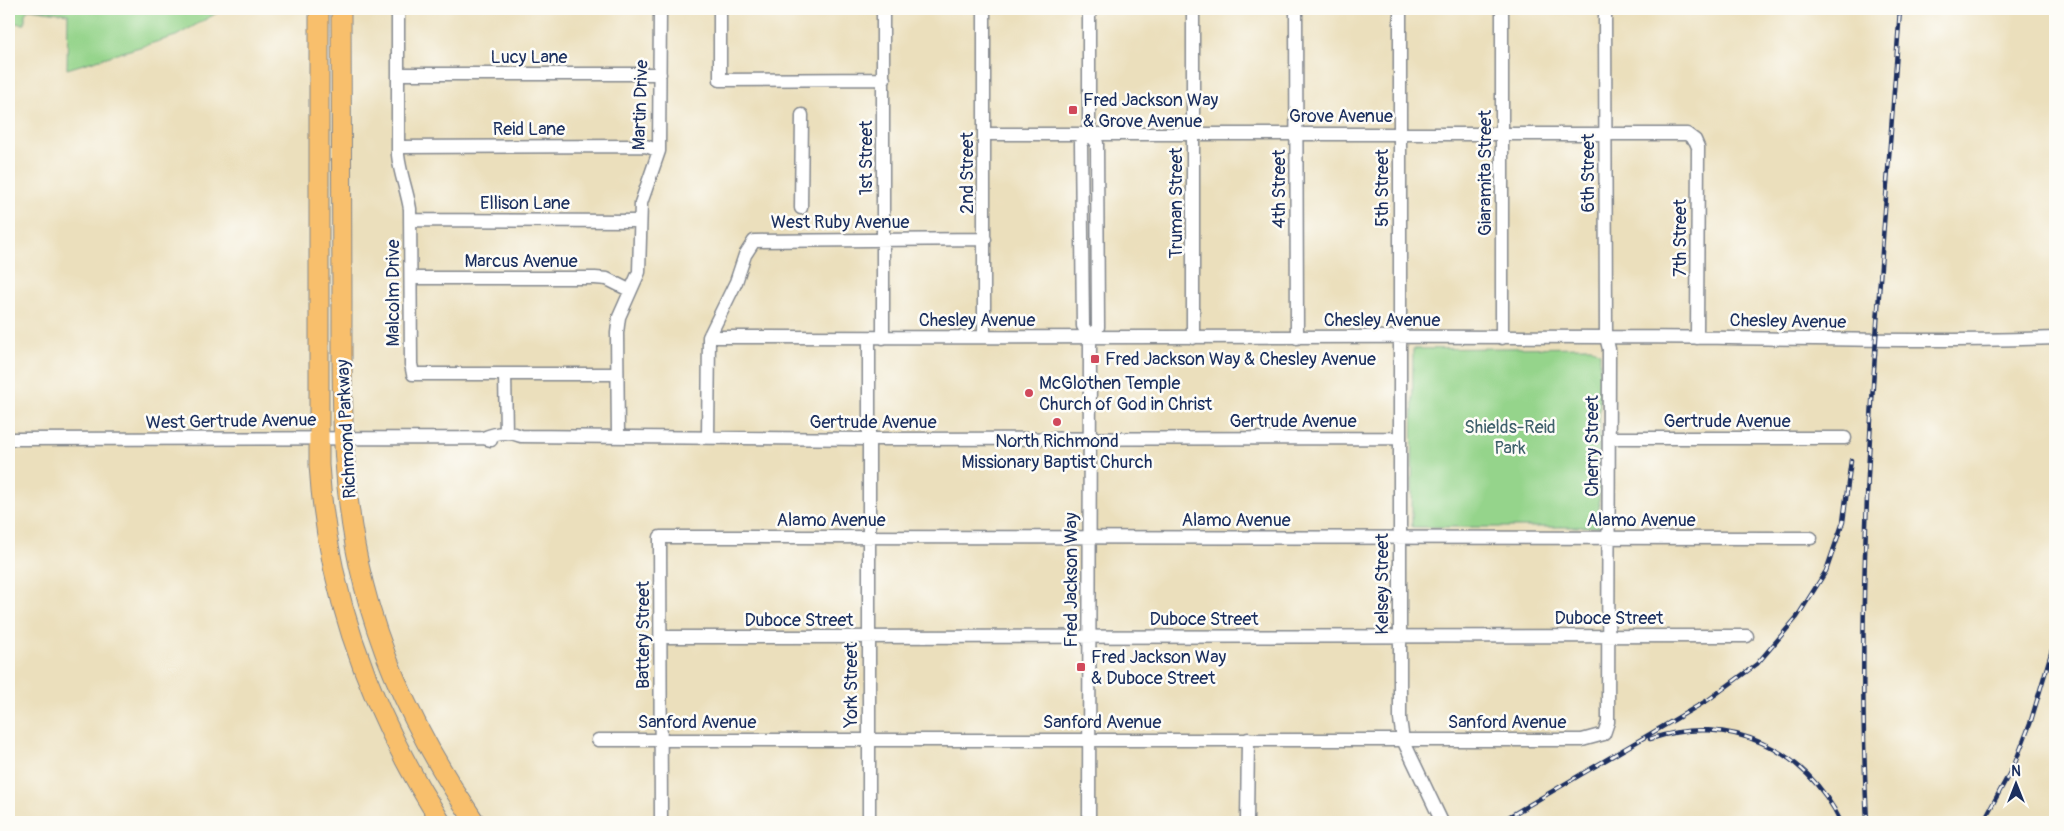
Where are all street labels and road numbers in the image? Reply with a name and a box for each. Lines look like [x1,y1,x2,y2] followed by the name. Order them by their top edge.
[491,46,568,69] street label: Lucy Lane
[627,59,654,151] street label: Martin Drive
[1289,105,1393,128] street label: Grove Avenue
[1474,109,1497,236] street label: Giaramita Street
[493,118,565,141] street label: Reid Lane
[855,120,878,196] street label: 1st Street
[956,131,979,214] street label: 2nd Street
[1577,133,1600,212] street label: 6th Street
[1165,147,1188,259] street label: Truman Street
[1371,148,1394,227] street label: 5th Street
[1268,149,1291,228] street label: 4th Street
[480,192,570,215] street label: Ellison Lane
[1669,198,1692,277] street label: 7th Street
[771,211,909,234] street label: West Ruby Avenue
[382,239,405,347] street label: Malcolm Drive
[464,250,578,273] street label: Marcus Avenue
[919,309,1035,332] street label: Chesley Avenue
[1324,309,1440,332] street label: Chesley Avenue
[1730,309,1847,334] street label: Chesley Avenue
[331,358,362,499] street label: Richmond Parkway
[1581,394,1604,497] street label: Cherry Street
[146,409,317,434] street label: West Gertrude Avenue
[1229,410,1357,433] street label: Gertrude Avenue
[1663,410,1791,433] street label: Gertrude Avenue
[809,411,937,434] street label: Gertrude Avenue
[776,509,886,532] street label: Alamo Avenue
[1181,509,1291,532] street label: Alamo Avenue
[1586,509,1696,532] street label: Alamo Avenue
[1060,512,1083,648] street label: Fred Jackson Way
[1371,533,1394,635] street label: Kelsey Street
[632,580,655,689] street label: Battery Street
[1554,607,1664,630] street label: Duboce Street
[1149,608,1259,631] street label: Duboce Street
[744,609,854,632] street label: Duboce Street
[840,642,863,729] street label: York Street
[638,711,756,734] street label: Sanford Avenue
[1043,711,1161,734] street label: Sanford Avenue
[1448,711,1566,734] street label: Sanford Avenue

